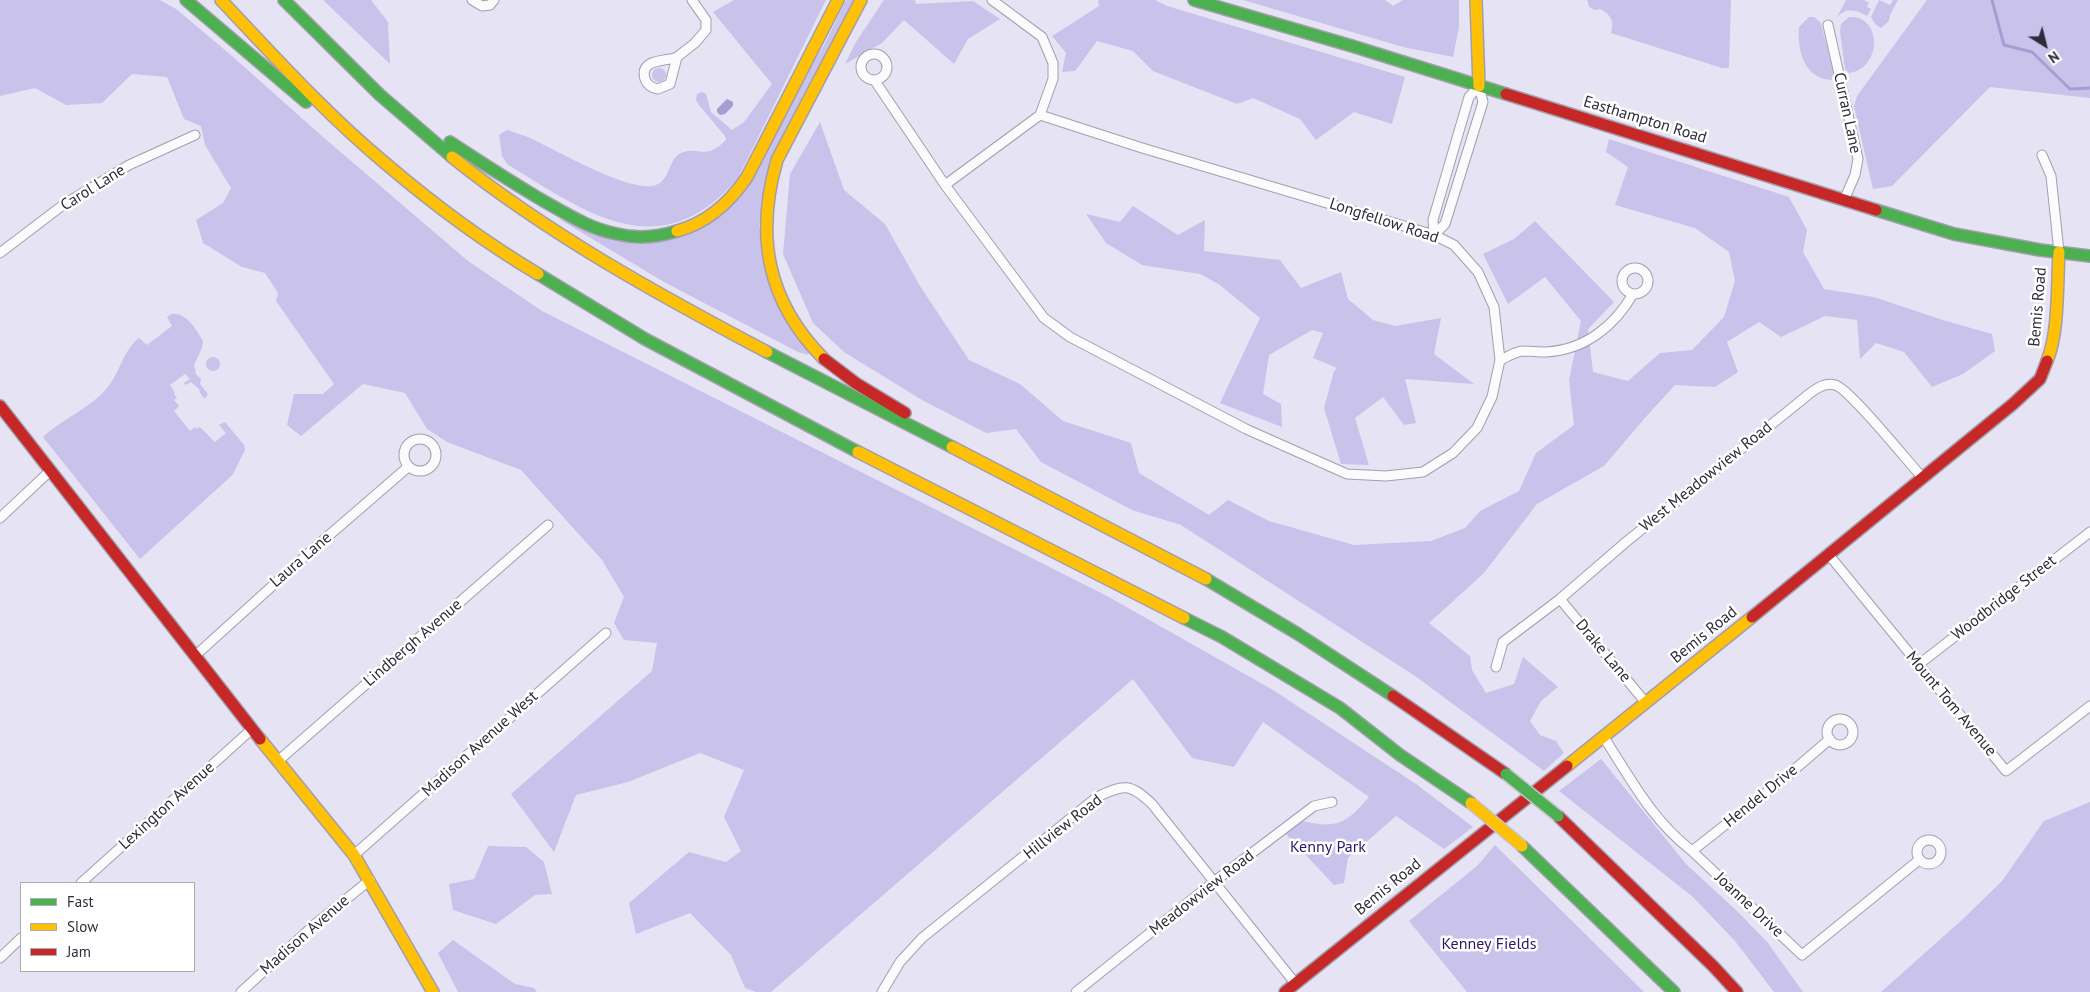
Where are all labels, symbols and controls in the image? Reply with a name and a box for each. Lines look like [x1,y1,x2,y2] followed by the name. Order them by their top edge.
[2020,20,2070,70] north arrow
[2045,47,2063,67] text: N
[1829,71,1865,155] street label: Curran Lane
[1581,92,1709,148] street label: Easthampton Road
[57,161,129,215] street label: Carol Lane
[1327,194,1441,248] street label: Longfellow Road
[2025,266,2051,348] street label: Bemis Road
[1636,418,1776,536] street label: West Meadowview Road
[266,528,336,592] street label: Laura Lane
[1948,551,2060,645] street label: Woodbridge Street
[360,595,466,691] street label: Lindbergh Avenue
[1667,602,1741,668] street label: Bemis Road
[1571,616,1635,686] street label: Drake Lane
[1902,648,2000,760] street label: Mount Tom Avenue
[418,687,542,801] street label: Madison Avenue West
[115,758,219,854] street label: Lexington Avenue
[1720,760,1802,832] street label: Hendel Drive
[1020,790,1106,864] street label: Hillview Road
[1290,837,1366,857] park label: Kenny Park
[1146,846,1258,940] street label: Meadowview Road
[1351,854,1425,920] street label: Bemis Road
[1711,868,1787,942] street label: Joanne Drive
[20,882,195,972] legend
[257,891,353,979] street label: Madison Avenue
[67,892,94,911] text: Fast
[67,917,98,936] text: Slow
[1442,934,1536,954] park label: Kenney Fields
[67,942,91,961] text: Jam

